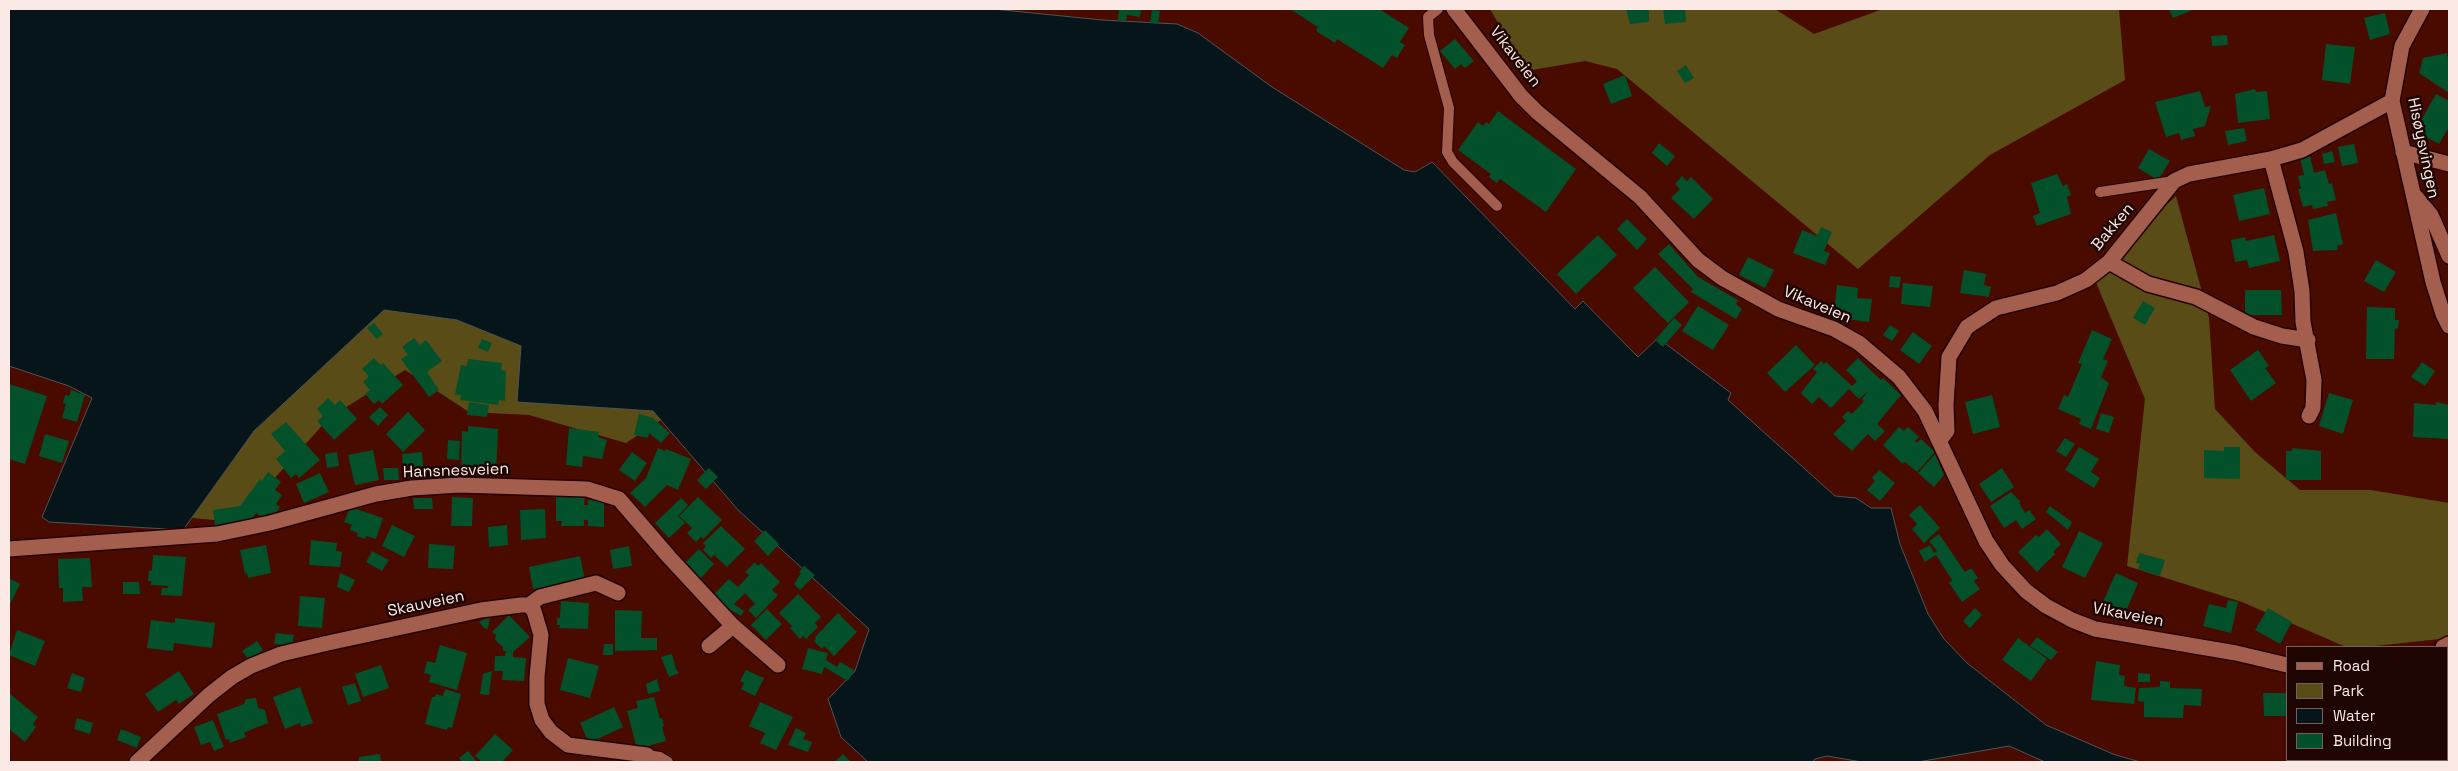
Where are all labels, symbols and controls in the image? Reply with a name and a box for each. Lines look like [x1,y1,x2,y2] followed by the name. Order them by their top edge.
[1485,23,1545,91] street label: Vikaveien
[2403,96,2443,200] street label: Hisøysvingen
[2088,199,2138,255] street label: Bakken
[1780,282,1854,328] street label: Vikaveien
[403,460,509,482] street label: Hansnesveien
[386,587,466,621] street label: Skauveien
[2091,599,2165,631] street label: Vikaveien
[2286,646,2448,761] legend
[2333,656,2370,675] text: Road
[2333,681,2364,700] text: Park
[2333,706,2375,725] text: Water
[2333,731,2392,750] text: Building

